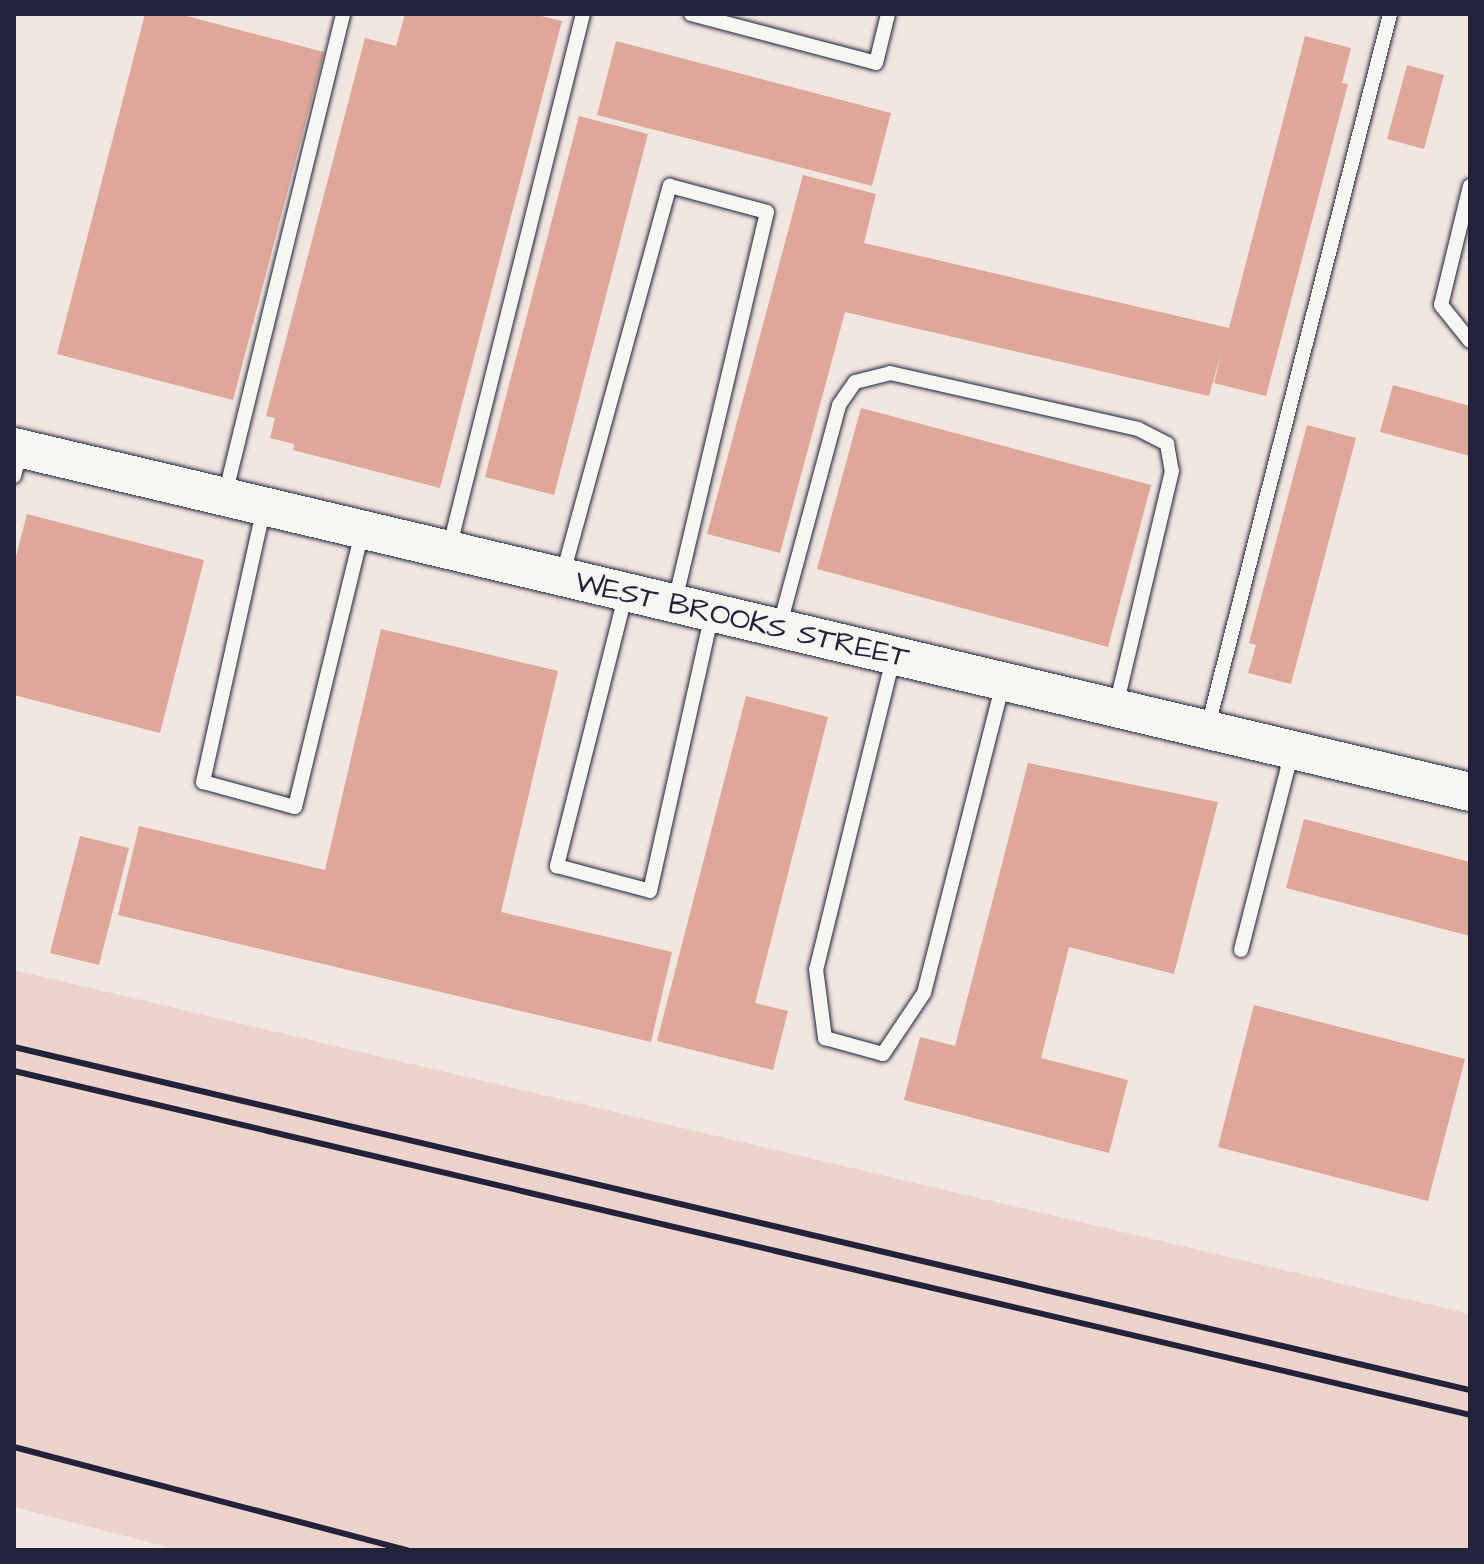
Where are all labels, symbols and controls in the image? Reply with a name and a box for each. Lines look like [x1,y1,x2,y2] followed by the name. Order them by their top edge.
[571,564,913,676] street label: WEST BROOKS STREET

